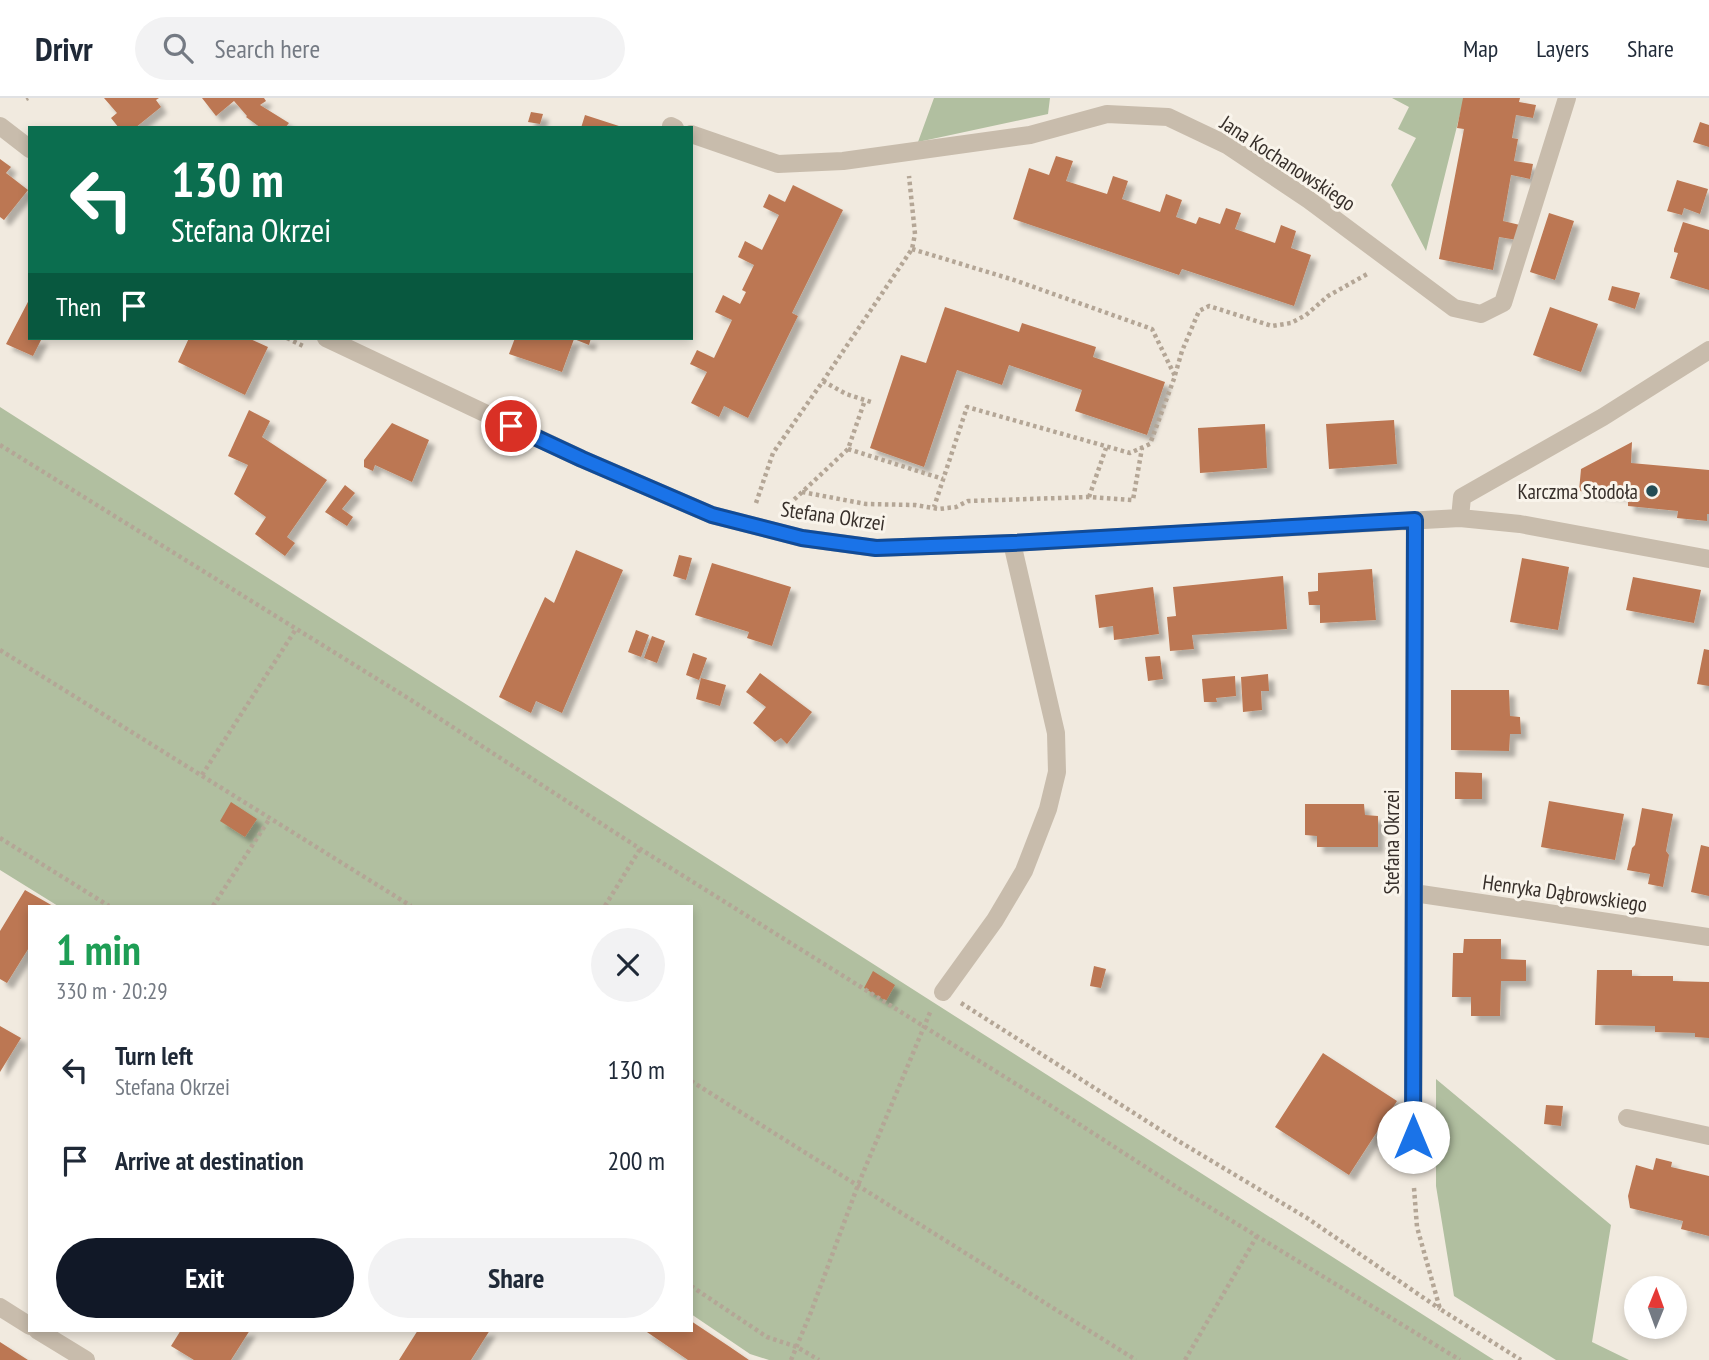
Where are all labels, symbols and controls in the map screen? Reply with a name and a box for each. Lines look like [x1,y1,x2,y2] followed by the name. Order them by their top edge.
[135,17,625,80] search box
[35,27,93,70] text: Drivr
[159,29,197,67] icon: search
[215,32,320,65] text: Search here
[1463,33,1498,64] text: Map
[1536,33,1589,64] text: Layers
[1627,33,1674,64] text: Share
[1214,109,1361,217] street label: Jana Kochanowskiego
[171,147,284,211] text: 130 m
[56,154,147,245] icon: left
[171,209,331,251] text: Stefana Okrzei
[115,287,153,325] icon: arrive
[56,290,101,323] text: Then
[481,396,541,456] pin
[492,407,530,445] icon: arrive
[1517,478,1638,505] place label: Karczma Stodoła
[1644,483,1660,499] marker: Karczma Stodoła
[779,495,887,537] street label: Stefana Okrzei
[1378,789,1405,895] street label: Stefana Okrzei
[1481,868,1649,918] street label: Henryka Dąbrowskiego
[56,922,141,977] text: 1 min
[591,928,665,1002] button: close
[56,976,168,1005] text: 330 m · 20:29
[115,1039,193,1072] text: Turn left
[56,1051,94,1089] icon: left
[607,1053,665,1086] text: 130 m
[115,1072,230,1101] text: Stefana Okrzei
[1376,1100,1450,1174] position arrow
[56,1142,94,1180] icon: arrive
[115,1144,304,1177] text: Arrive at destination
[607,1144,665,1177] text: 200 m
[56,1238,354,1318] button: Exit
[368,1238,665,1318] button: Share
[1624,1276,1687,1339] north arrow
[1624,1276,1687,1339] map controls

